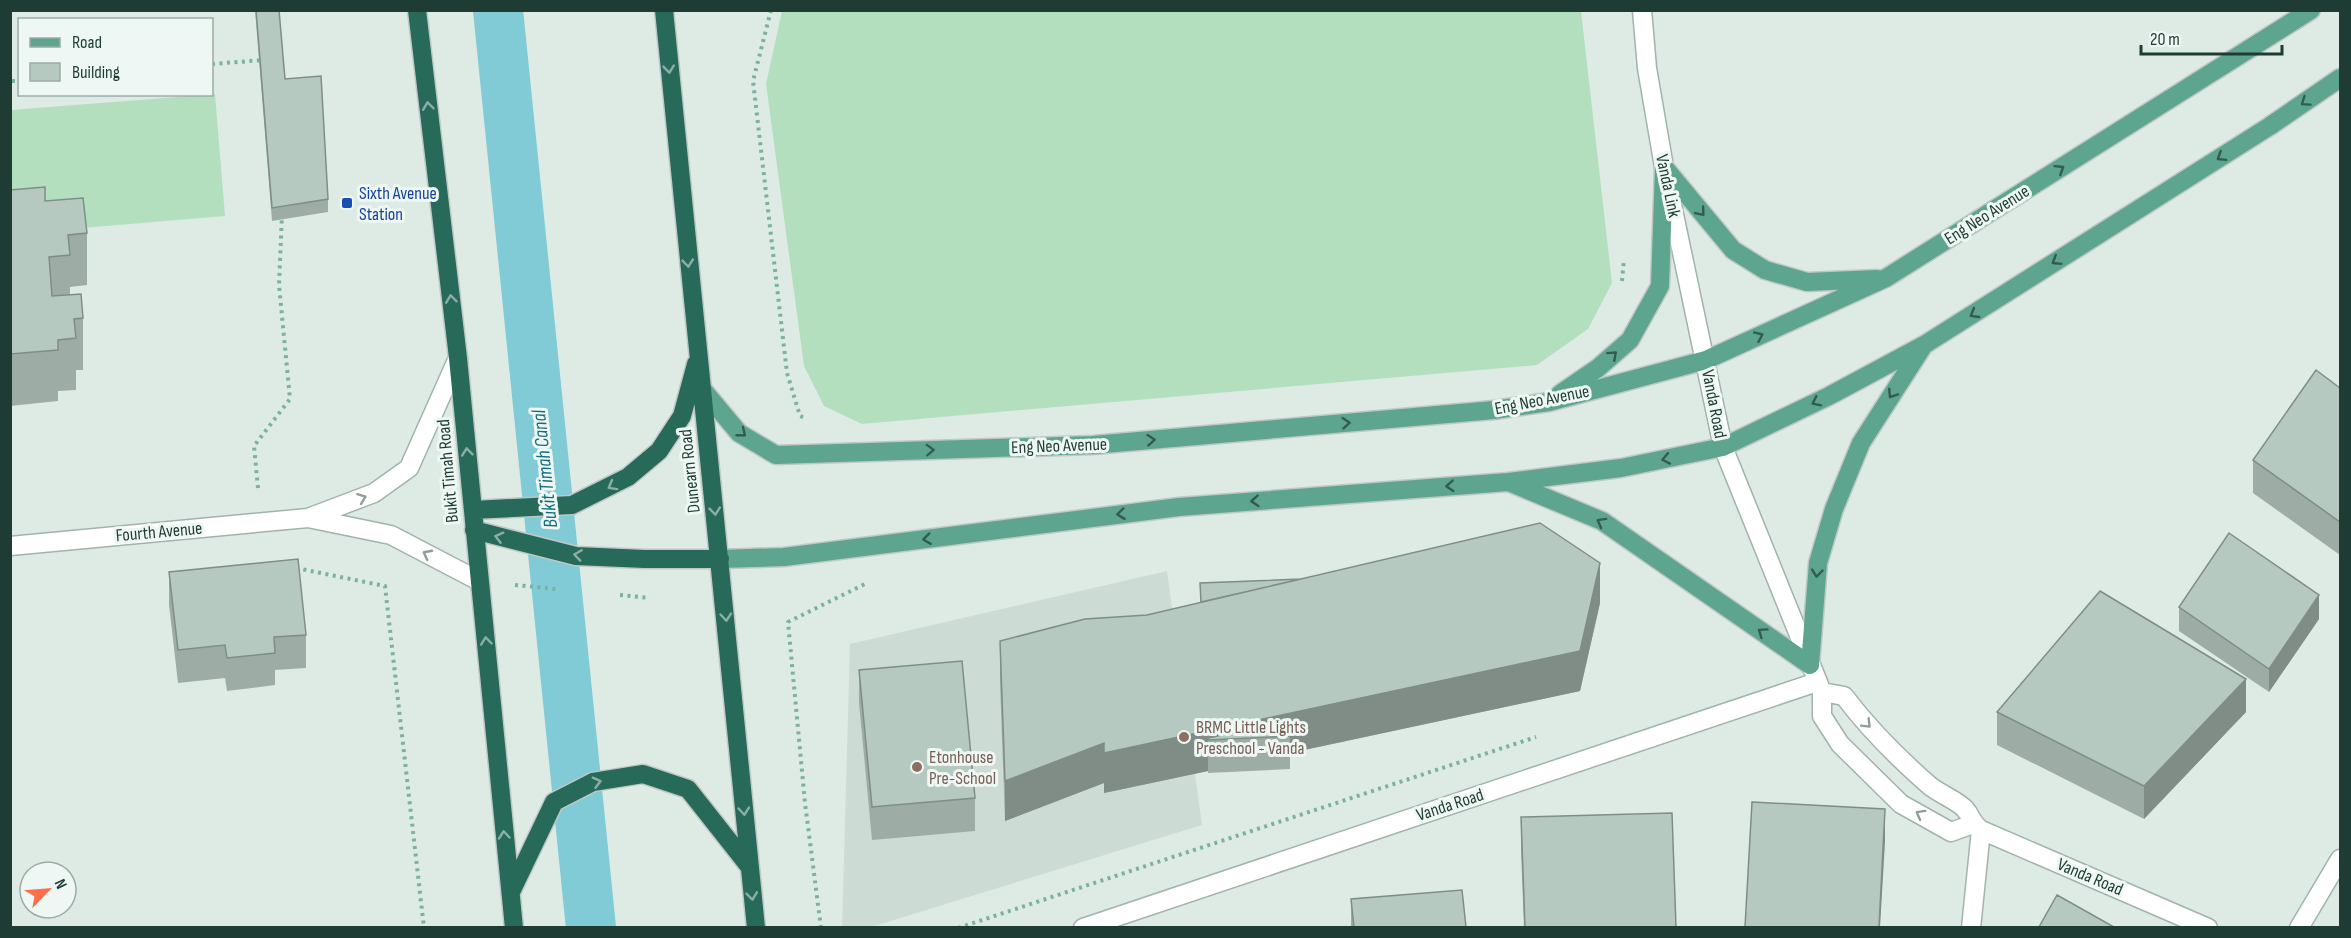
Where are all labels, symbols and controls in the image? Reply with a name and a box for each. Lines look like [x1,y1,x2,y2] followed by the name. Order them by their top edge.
[18,18,213,96] legend
[2141,18,2282,56] scale bar
[2150,29,2180,50] text: 20 m
[72,32,102,53] text: Road
[72,62,120,83] text: Building
[662,64,675,73] one-way arrow
[2301,95,2312,106] one-way arrow
[423,101,435,110] one-way arrow
[2217,150,2227,162] one-way arrow
[1651,152,1685,220] street label: Vanda Link
[2054,164,2064,176] one-way arrow
[1941,181,2033,249] street label: Eng Neo Avenue
[359,183,437,225] place label: Sixth Avenue Station
[340,196,354,210] marker: Sixth Avenue Station
[1694,205,1705,216] one-way arrow
[2052,254,2063,265] one-way arrow
[681,258,694,267] one-way arrow
[445,295,458,304] one-way arrow
[1970,307,1981,318] one-way arrow
[1753,332,1764,344] one-way arrow
[1606,351,1616,362] one-way arrow
[1697,368,1731,440] street label: Vanda Road
[1493,381,1591,419] street label: Eng Neo Avenue
[1888,388,1899,399] one-way arrow
[1812,395,1823,407] one-way arrow
[527,407,563,529] water label: Bukit Timah Canal
[1341,417,1350,430] one-way arrow
[433,418,463,524] street label: Bukit Timah Road
[735,426,746,437] one-way arrow
[675,428,705,514] street label: Dunearn Road
[1011,434,1107,458] street label: Eng Neo Avenue
[1147,434,1156,447] one-way arrow
[925,444,934,457] one-way arrow
[461,447,474,456] one-way arrow
[1661,452,1671,465] one-way arrow
[608,479,619,490] one-way arrow
[1445,479,1454,492] one-way arrow
[356,493,367,505] one-way arrow
[1251,494,1260,507] one-way arrow
[708,506,721,515] one-way arrow
[1116,508,1125,520] one-way arrow
[115,518,203,546] street label: Fourth Avenue
[1597,518,1607,529] one-way arrow
[495,532,505,544] one-way arrow
[923,532,932,544] one-way arrow
[423,550,433,561] one-way arrow
[573,550,583,562] one-way arrow
[1811,568,1824,577] one-way arrow
[719,612,732,621] one-way arrow
[1758,628,1769,639] one-way arrow
[480,636,493,646] one-way arrow
[1196,717,1306,759] place label: BRMC Little Lights Preschool - Vanda
[1860,718,1871,728] one-way arrow
[1177,730,1191,744] marker: BRMC Little Lights Preschool - Vanda
[929,747,996,789] place label: Etonhouse Pre-School
[910,760,924,774] marker: Etonhouse Pre-School
[592,777,602,790] one-way arrow
[1414,784,1486,826] street label: Vanda Road
[737,806,750,816] one-way arrow
[1916,810,1926,821] one-way arrow
[498,831,511,840] one-way arrow
[2054,854,2126,900] street label: Vanda Road
[18,860,78,920] north arrow
[50,876,71,892] text: N
[746,892,758,901] one-way arrow

